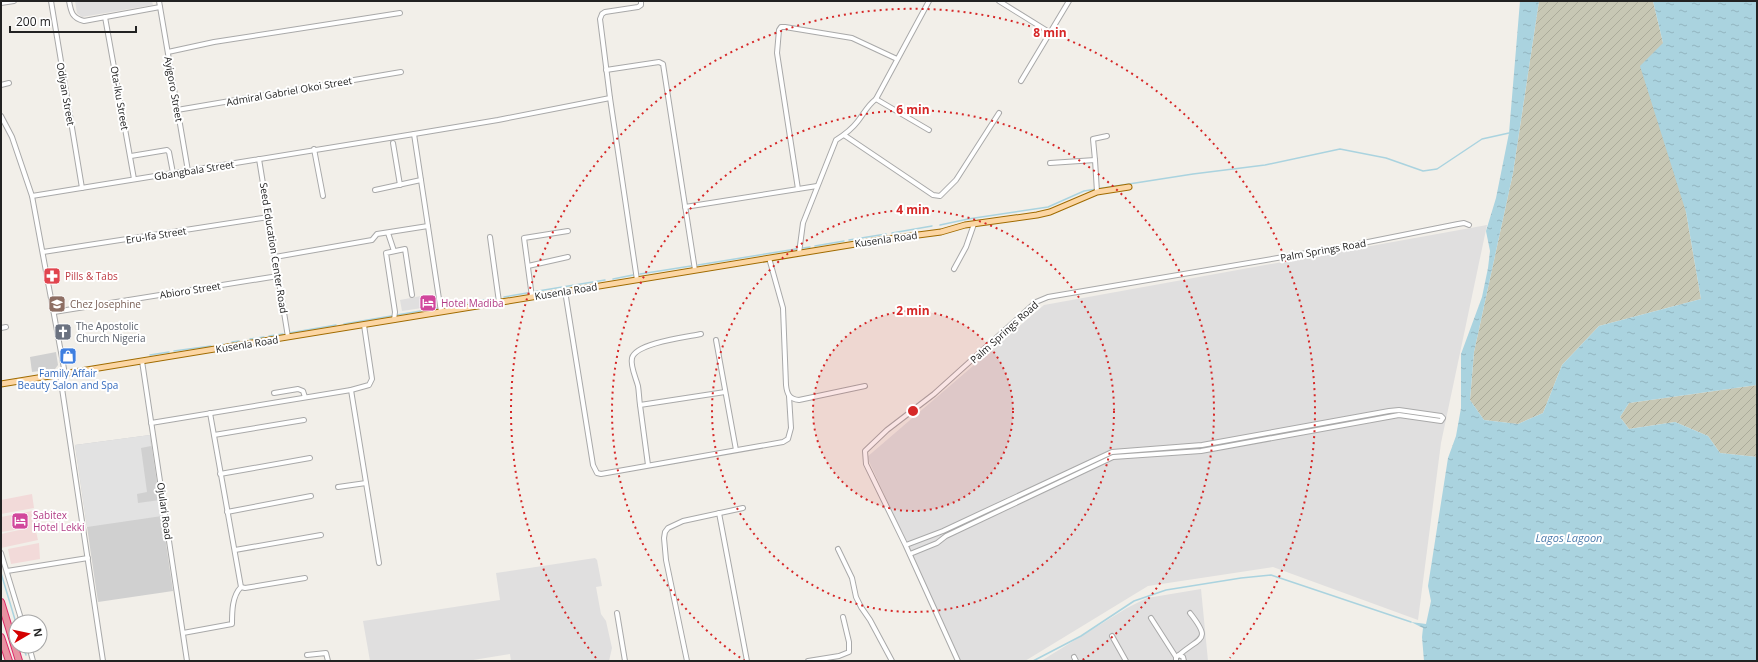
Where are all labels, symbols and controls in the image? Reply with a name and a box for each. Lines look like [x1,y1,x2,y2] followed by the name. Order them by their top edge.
[10,8,136,34] scale bar
[16,13,51,30] text: 200 m
[1033,24,1067,41] text: 8 min
[161,55,187,123] street label: Ayigoro Street
[54,61,78,127] street label: Odiyan Street
[107,65,133,132] street label: Ota-Iku Street
[225,73,353,109] street label: Admiral Gabriel Okoi Street
[896,101,930,118] text: 6 min
[153,157,235,183] street label: Gbangbala Street
[257,182,291,314] street label: Seed Education Center Road
[896,201,930,218] text: 4 min
[125,223,188,247] street label: Eru-Ifa Street
[854,228,918,250] street label: Kusenla Road
[1279,236,1367,264] street label: Palm Springs Road
[42,266,62,286] pharmacy icon: Pills & Tabs
[65,269,118,283] place label: Pills & Tabs
[158,278,222,302] street label: Abioro Street
[534,279,598,303] street label: Kusenla Road
[418,293,438,313] hotel icon: Hotel Madiba
[47,294,67,314] school or university icon: Chez Josephine
[441,296,504,310] place label: Hotel Madiba
[70,297,141,311] place label: Chez Josephine
[967,298,1041,366] street label: Palm Springs Road
[896,302,930,319] text: 2 min
[76,319,145,345] place label: The Apostolic Church Nigeria
[53,322,73,342] church icon: The Apostolic Church Nigeria
[215,332,279,356] street label: Kusenla Road
[58,346,78,366] shop icon: Family Affair Beauty Salon and Spa
[18,366,118,392] place label: Family Affair Beauty Salon and Spa
[906,404,920,418] centre of rings
[154,482,176,540] street label: Ojulari Road
[33,508,85,534] place label: Sabitex Hotel Lekki
[10,511,30,531] hotel icon: Sabitex Hotel Lekki
[1536,530,1602,545] water label: Lagos Lagoon
[8,614,48,654] north arrow
[30,627,46,638] text: N

